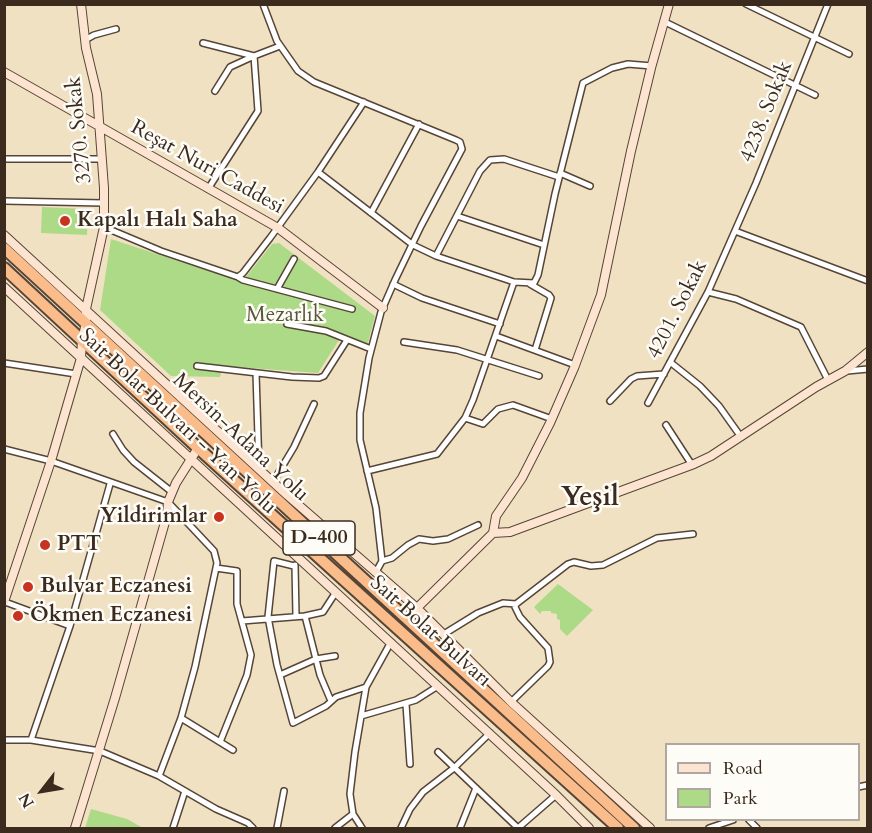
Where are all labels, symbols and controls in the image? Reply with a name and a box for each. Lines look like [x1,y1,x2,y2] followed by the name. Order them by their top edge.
[735,57,799,167] street label: 4238. Sokak
[62,75,98,185] street label: 3270. Sokak
[126,116,288,220] street label: Reşat Nuri Caddesi
[77,208,238,234] place label: Kapalı Halı Saha
[58,214,72,228] marker: Kapalı Halı Saha
[642,256,714,364] street label: 4201. Sokak
[246,303,324,329] park label: Mezarlık
[73,324,281,520] street label: Sait Bolat Bulvarı - Yan Yolu
[167,368,313,508] street label: Mersin-Adana Yolu
[561,483,619,515] district label: Yeşil
[100,504,207,530] place label: Yildirimlar
[212,510,226,524] marker: Yildirimlar
[283,521,355,555] road number: D-400
[57,532,101,558] place label: PTT
[38,538,52,552] marker: PTT
[364,571,496,693] street label: Sait Bolat Bulvarı
[40,574,192,600] place label: Bulvar Eczanesi
[21,580,35,594] marker: Bulvar Eczanesi
[30,603,192,629] place label: Ökmen Eczanesi
[11,609,25,623] marker: Ökmen Eczanesi
[665,743,860,821] legend
[723,756,763,781] text: Road
[12,761,72,821] north arrow
[723,786,758,811] text: Park
[14,789,40,812] text: N

